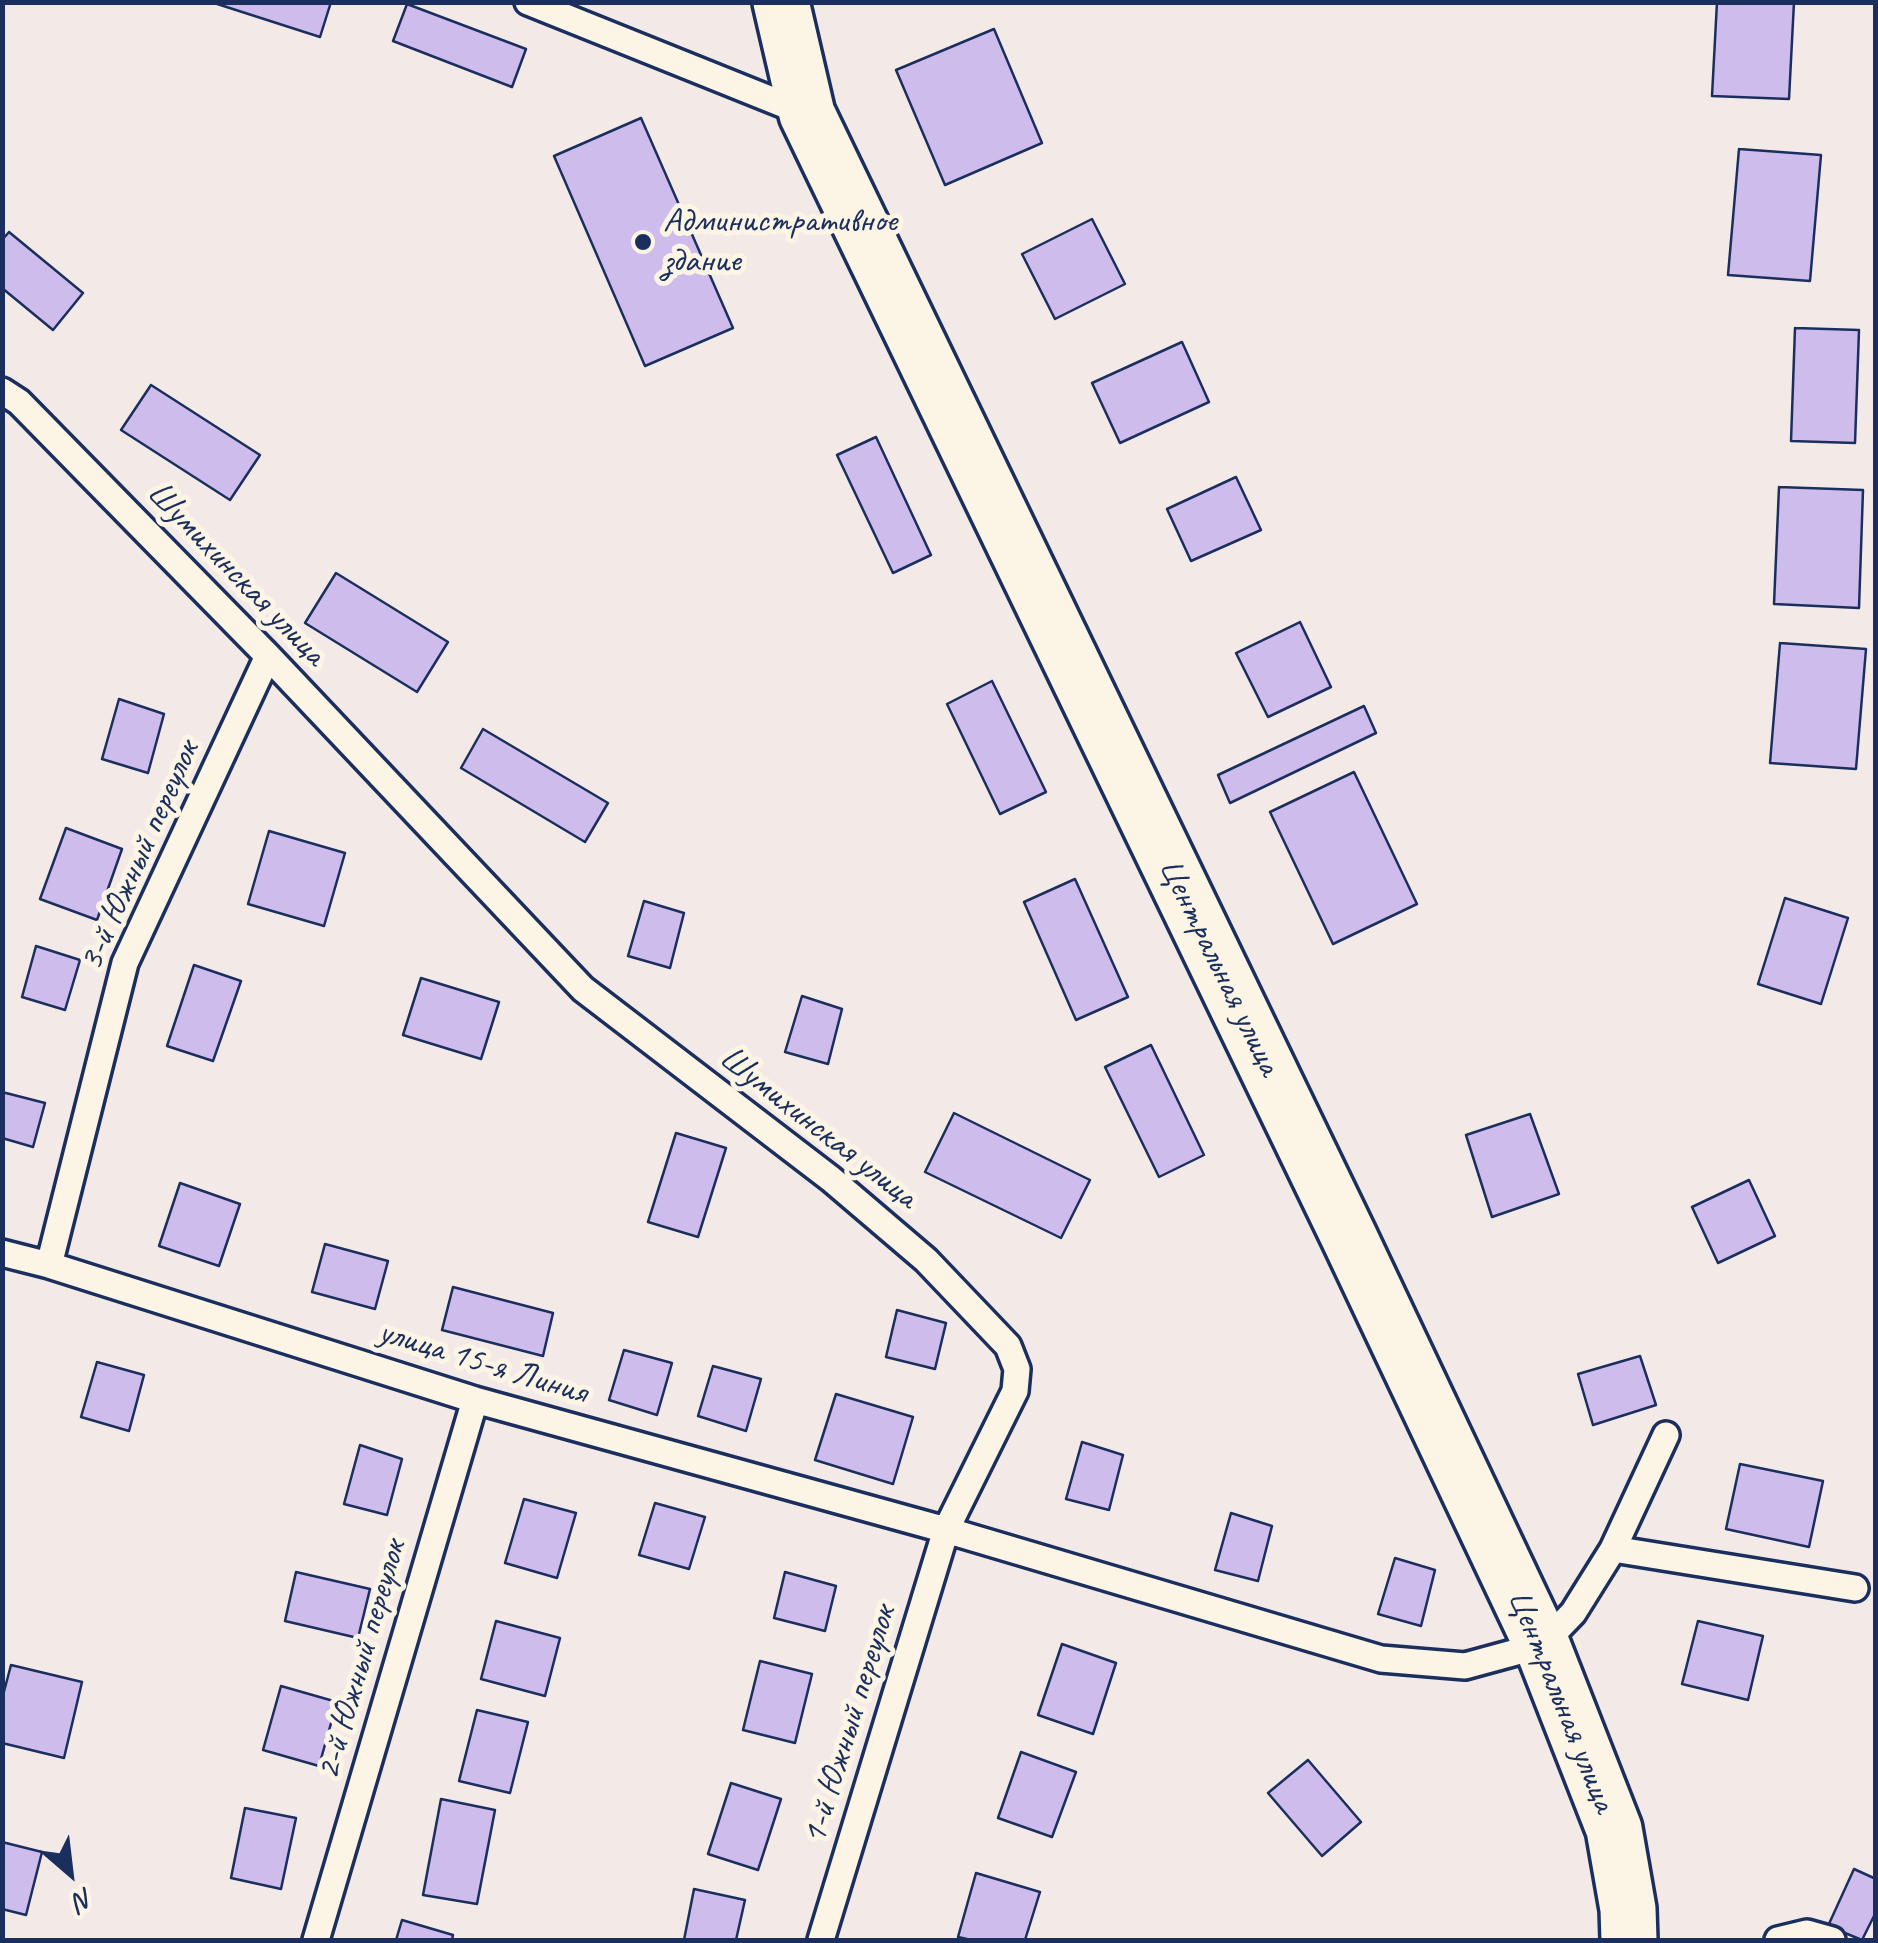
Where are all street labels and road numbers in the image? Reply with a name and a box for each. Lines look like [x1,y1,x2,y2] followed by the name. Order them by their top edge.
[138,473,334,675] street label: Шумихинская улица
[71,735,209,977] street label: 3-й Южный переулок
[1148,852,1290,1082] street label: Центральная улица
[710,1038,926,1218] street label: Шумихинская улица
[374,1311,592,1415] street label: улица 15-я Линия
[308,1536,416,1784] street label: 2-й Южный переулок
[1497,1584,1625,1818] street label: Центральная улица
[794,1601,906,1849] street label: 1-й Южный переулок

